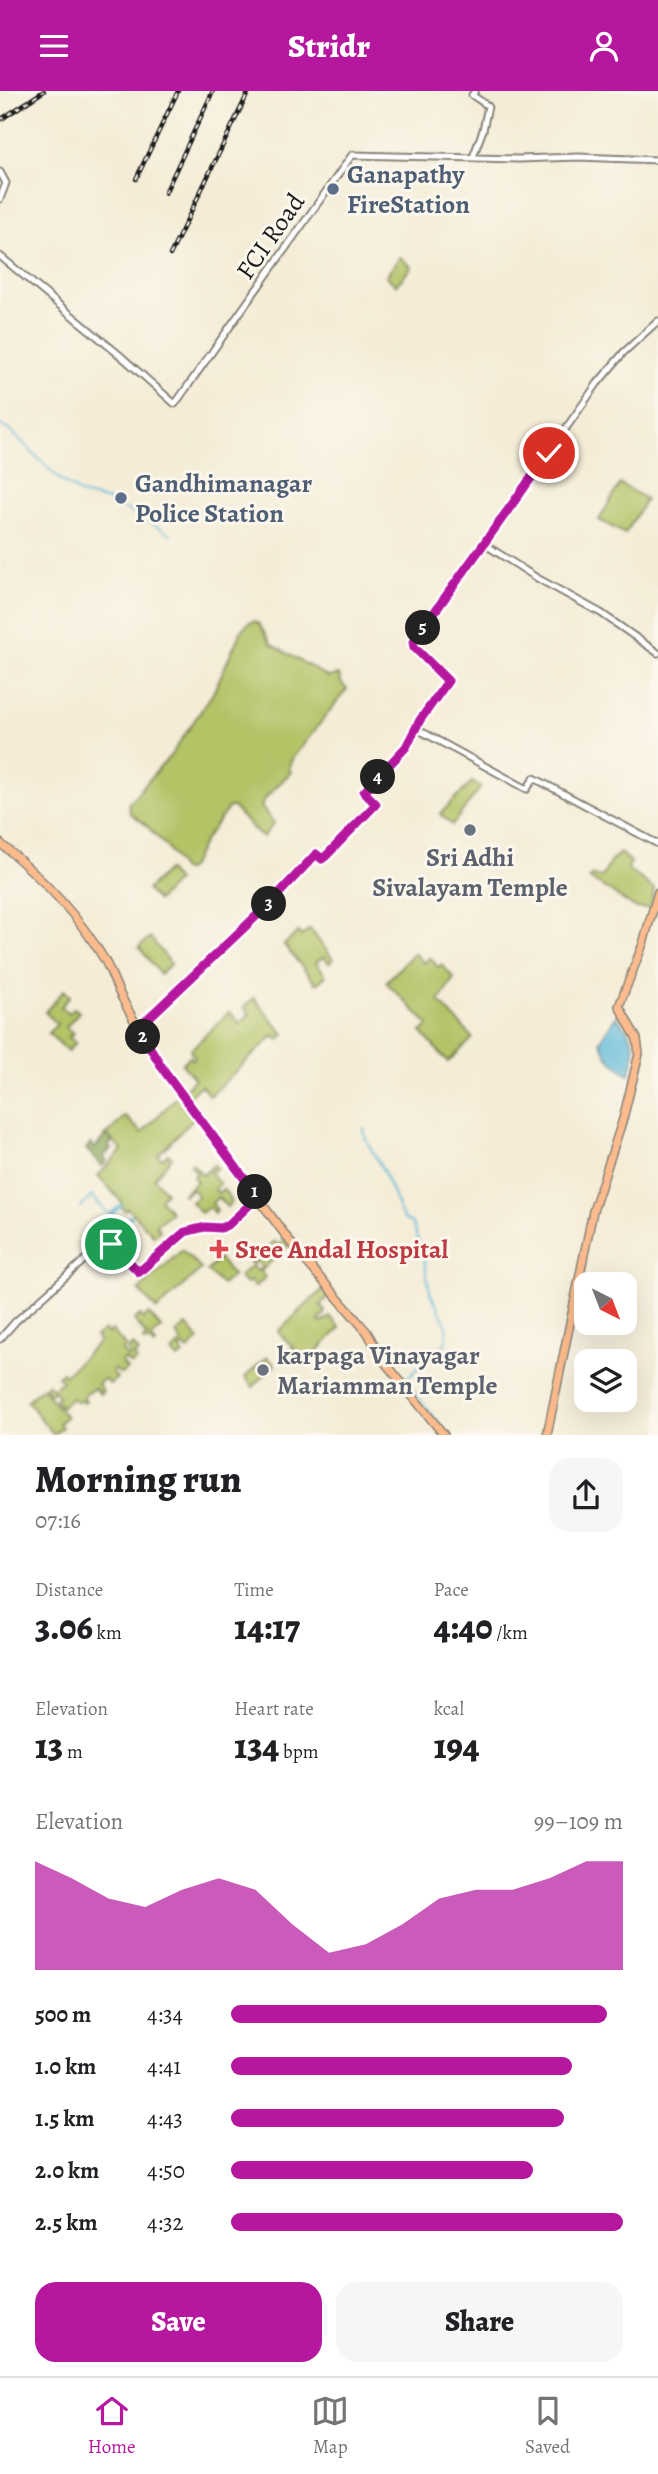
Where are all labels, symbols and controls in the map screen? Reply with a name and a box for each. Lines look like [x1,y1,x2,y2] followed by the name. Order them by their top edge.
[288,24,370,68] text: Stridr
[35,27,73,65] icon: menu
[585,27,623,65] icon: person
[347,157,470,222] place label: Ganapathy FireStation
[325,181,341,197] marker: Ganapathy FireStation
[228,186,313,286] street label: FCI Road
[519,423,579,483] pin
[530,434,568,472] icon: check
[135,466,313,531] place label: Gandhimanagar Police Station
[113,490,129,506] marker: Gandhimanagar Police Station
[406,611,440,645] pin: 5
[418,614,427,640] text: 5
[360,759,396,795] pin: 4
[373,763,382,789] text: 4
[462,822,478,838] marker: Sri Adhi Sivalayam Temple
[372,840,568,905] place label: Sri Adhi Sivalayam Temple
[252,887,286,921] pin: 3
[264,890,273,916] text: 3
[125,1019,160,1055] pin: 2
[138,1023,147,1049] text: 2
[238,1175,272,1209] pin: 1
[251,1178,258,1204] text: 1
[81,1214,141,1274] pin
[92,1225,130,1263] icon: arrive
[235,1232,449,1267] place label: Sree Andal Hospital
[209,1239,229,1259] marker: Sree Andal Hospital
[574,1272,637,1335] north arrow
[574,1272,637,1412] map controls
[277,1338,497,1403] place label: karpaga Vinayagar Mariamman Temple
[574,1349,637,1412] button: layers
[255,1362,271,1378] marker: karpaga Vinayagar Mariamman Temple
[35,1453,242,1505] text: Morning run
[549,1458,623,1532] button: share
[35,1505,81,1536] text: 07:16
[35,1577,103,1603] text: Distance
[234,1577,274,1603] text: Time
[434,1577,469,1603] text: Pace
[35,1603,93,1651] text: 3.06
[234,1603,300,1651] text: 14:17
[434,1603,493,1651] text: 4:40
[93,1620,122,1646] text: km
[493,1620,528,1646] text: /km
[35,1696,108,1722] text: Elevation
[234,1696,314,1722] text: Heart rate
[434,1696,464,1722] text: kcal
[35,1722,63,1770] text: 13
[234,1722,279,1770] text: 134
[434,1722,480,1770] text: 194
[63,1739,83,1765] text: m
[279,1739,319,1765] text: bpm
[35,1806,123,1837] text: Elevation
[534,1806,623,1837] text: 99–109 m
[35,1999,91,2030] text: 500 m
[147,1999,183,2030] text: 4:34
[35,2051,96,2082] text: 1.0 km
[147,2051,181,2082] text: 4:41
[35,2103,95,2134] text: 1.5 km
[147,2103,183,2134] text: 4:43
[35,2155,99,2186] text: 2.0 km
[147,2155,185,2186] text: 4:50
[35,2207,97,2238] text: 2.5 km
[147,2207,183,2238] text: 4:32
[35,2282,322,2362] button: Save
[336,2282,623,2362] button: Share
[88,2392,136,2460] tab: Home
[311,2392,349,2460] tab: Map
[525,2392,570,2460] tab: Saved

